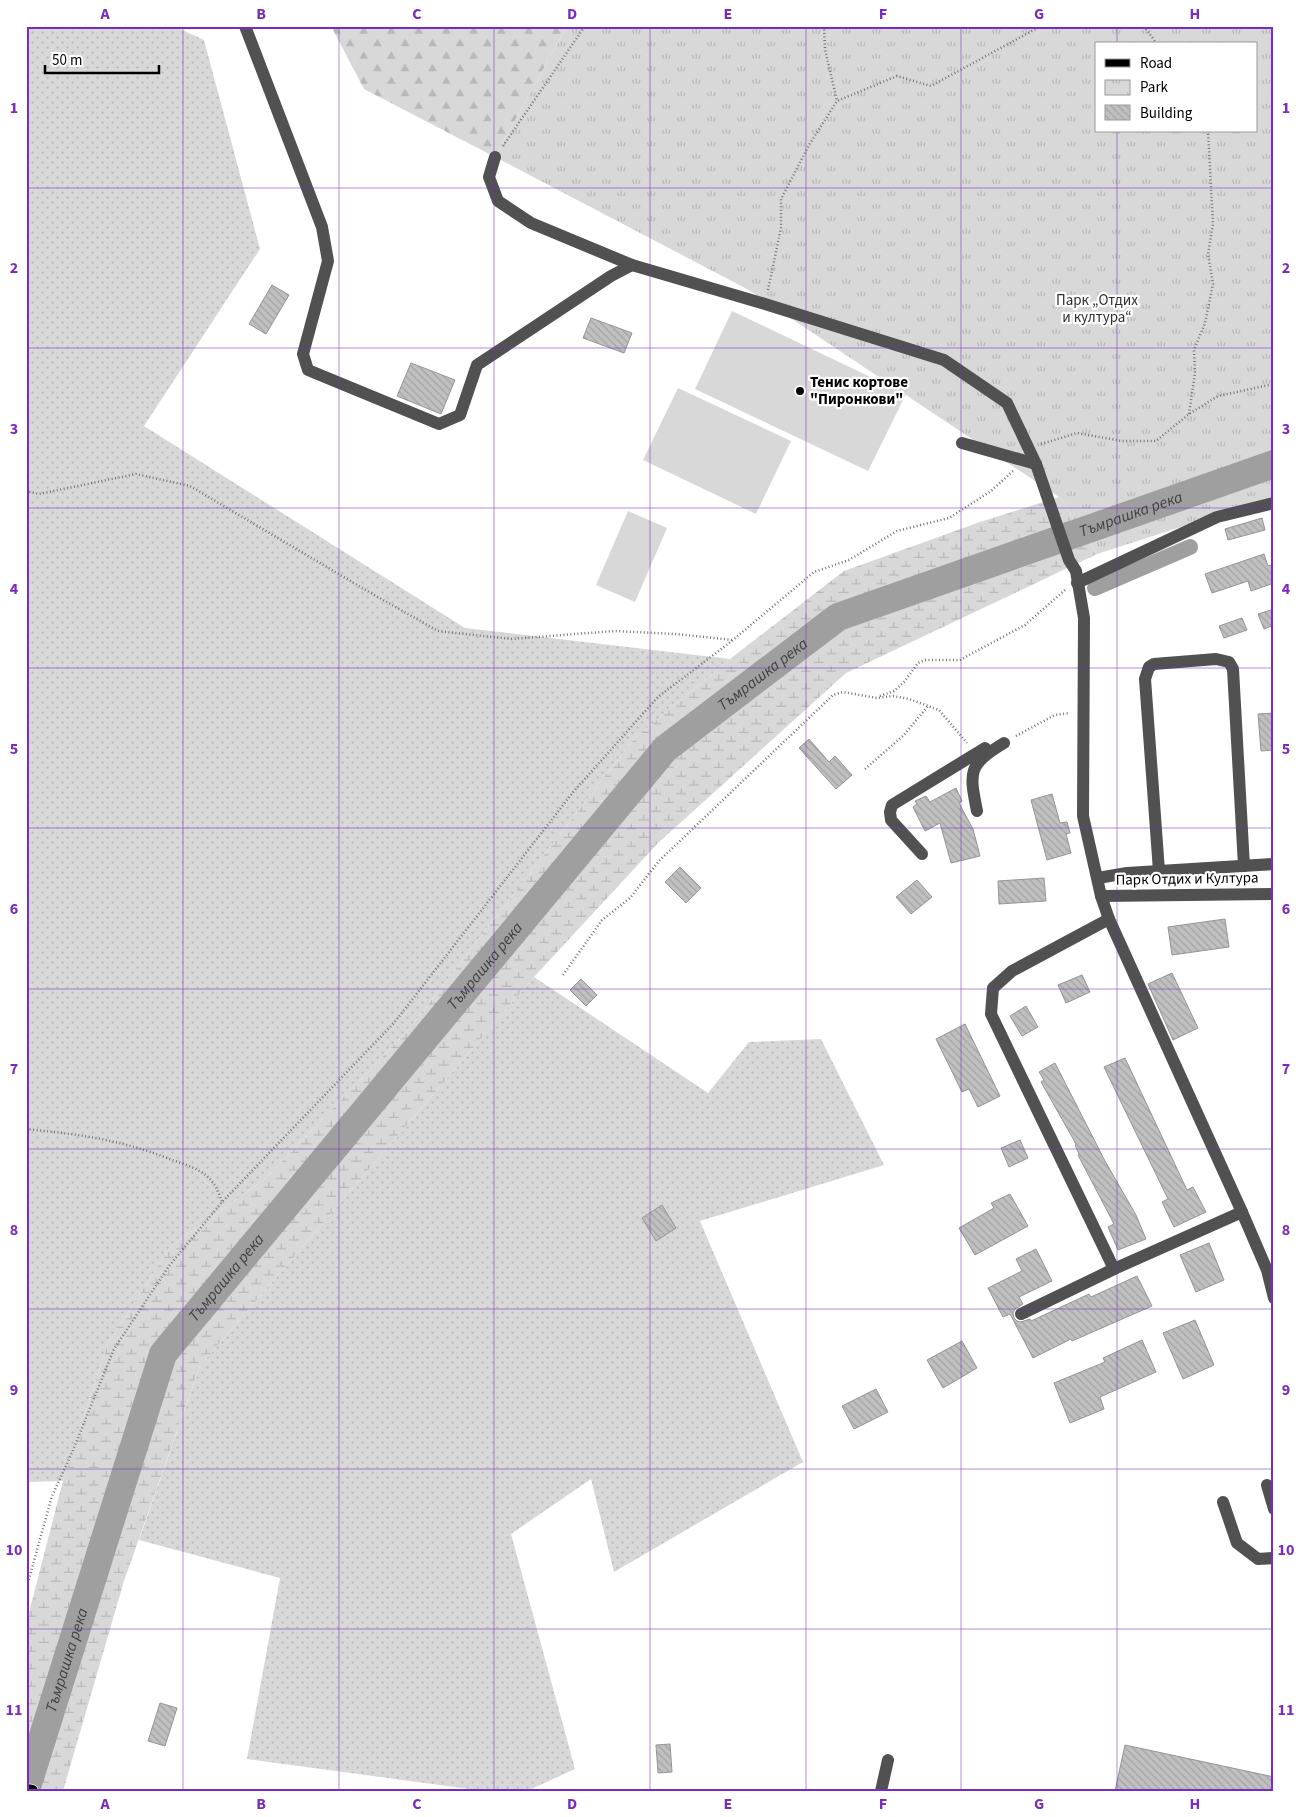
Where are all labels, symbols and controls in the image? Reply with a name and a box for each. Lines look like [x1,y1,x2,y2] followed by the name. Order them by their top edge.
[99,3,110,25] text: A
[256,3,266,25] text: B
[412,3,422,25] text: C
[567,3,577,25] text: D
[724,3,732,25] text: E
[879,3,887,25] text: F
[1034,3,1044,25] text: G
[1190,3,1200,25] text: H
[45,42,159,74] scale bar
[1095,42,1258,132] legend
[52,50,82,71] text: 50 m
[1140,53,1172,74] text: Road
[1140,77,1169,98] text: Park
[10,97,18,119] text: 1
[1282,97,1290,119] text: 1
[1140,103,1193,124] text: Building
[10,257,18,279] text: 2
[1282,257,1290,279] text: 2
[1056,290,1138,328] park label: Парк „Отдих и култура“
[810,372,908,410] place label: Тенис кортове "Пиронкови"
[794,385,806,397] marker: Тенис кортове "Пиронкови"
[10,418,18,440] text: 3
[1282,418,1290,440] text: 3
[1076,486,1186,543] water label: Тъмрашка река
[10,578,19,600] text: 4
[1282,578,1291,600] text: 4
[713,633,813,716] water label: Тъмрашка река
[10,738,18,760] text: 5
[1282,738,1290,760] text: 5
[1115,867,1259,891] street label: Парк Отдих и Култура
[10,898,18,920] text: 6
[1282,898,1290,920] text: 6
[442,917,528,1015] water label: Тъмрашка река
[10,1058,18,1080] text: 7
[1282,1058,1290,1080] text: 7
[10,1219,18,1241] text: 8
[1282,1219,1290,1241] text: 8
[183,1229,270,1327] water label: Тъмрашка река
[10,1379,18,1401] text: 9
[1282,1379,1290,1401] text: 9
[6,1539,22,1561] text: 10
[1278,1539,1294,1561] text: 10
[40,1605,94,1715] water label: Тъмрашка река
[6,1699,22,1721] text: 11
[1278,1699,1294,1721] text: 11
[99,1793,110,1815] text: A
[256,1793,266,1815] text: B
[412,1793,422,1815] text: C
[567,1793,577,1815] text: D
[724,1793,732,1815] text: E
[879,1793,887,1815] text: F
[1034,1793,1044,1815] text: G
[1190,1793,1200,1815] text: H

